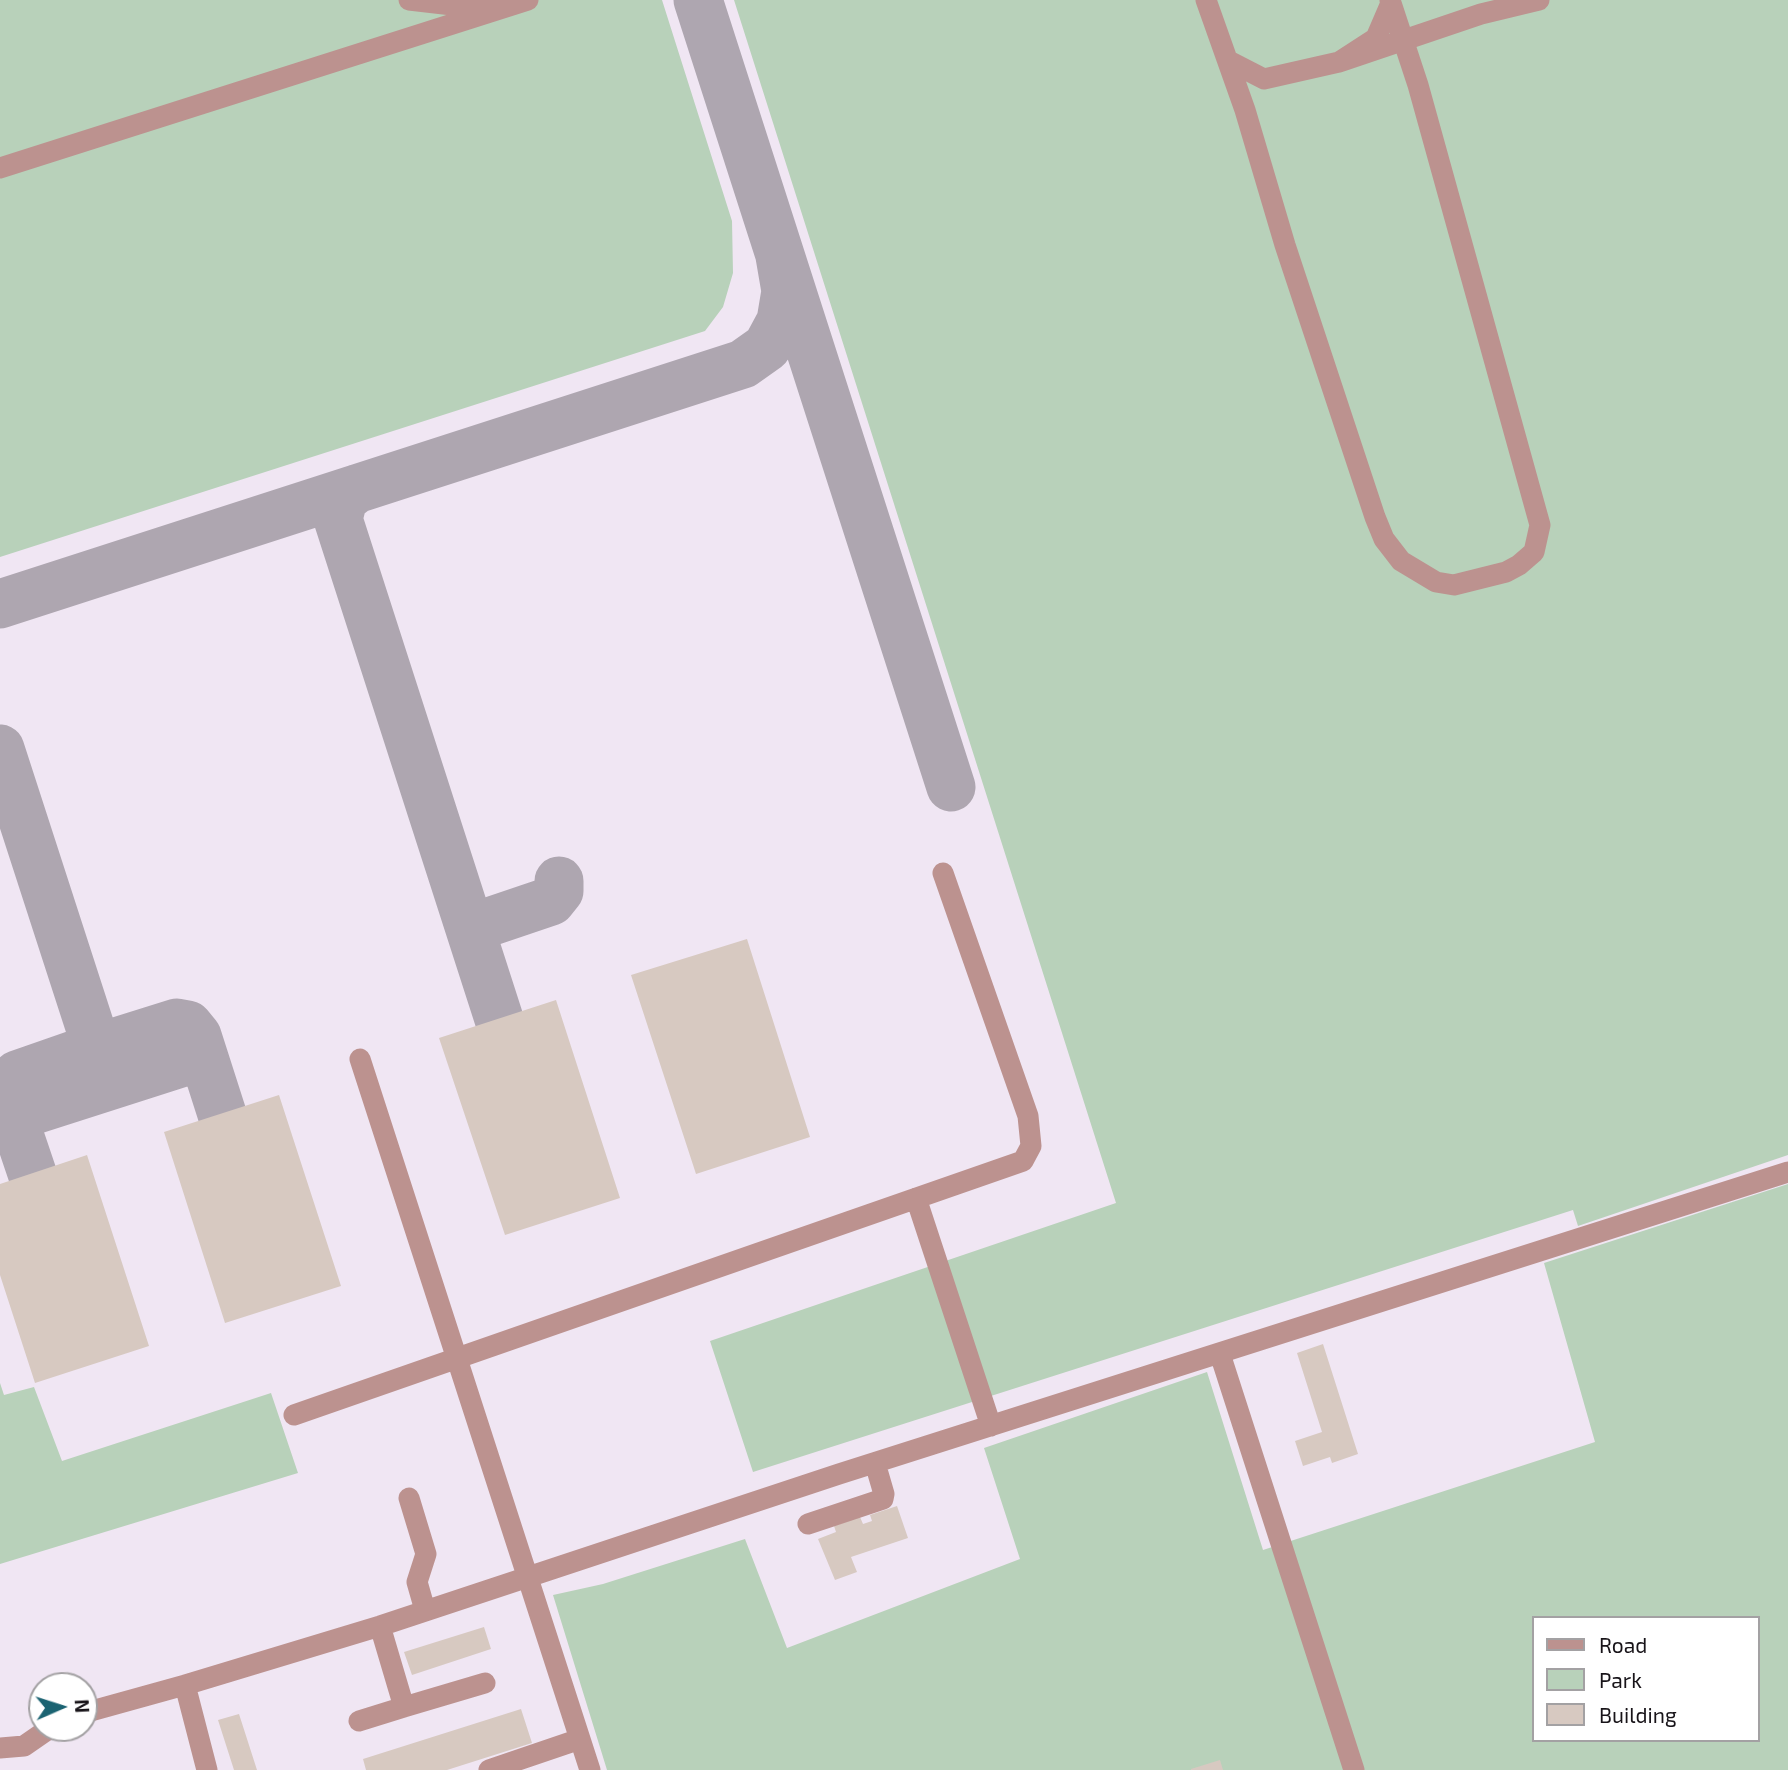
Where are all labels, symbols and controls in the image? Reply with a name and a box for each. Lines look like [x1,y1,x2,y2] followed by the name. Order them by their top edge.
[1532,1616,1760,1742] legend
[1599,1632,1647,1657] text: Road
[1599,1667,1642,1692] text: Park
[28,1672,98,1742] north arrow
[71,1699,94,1713] text: N
[1599,1702,1677,1727] text: Building

